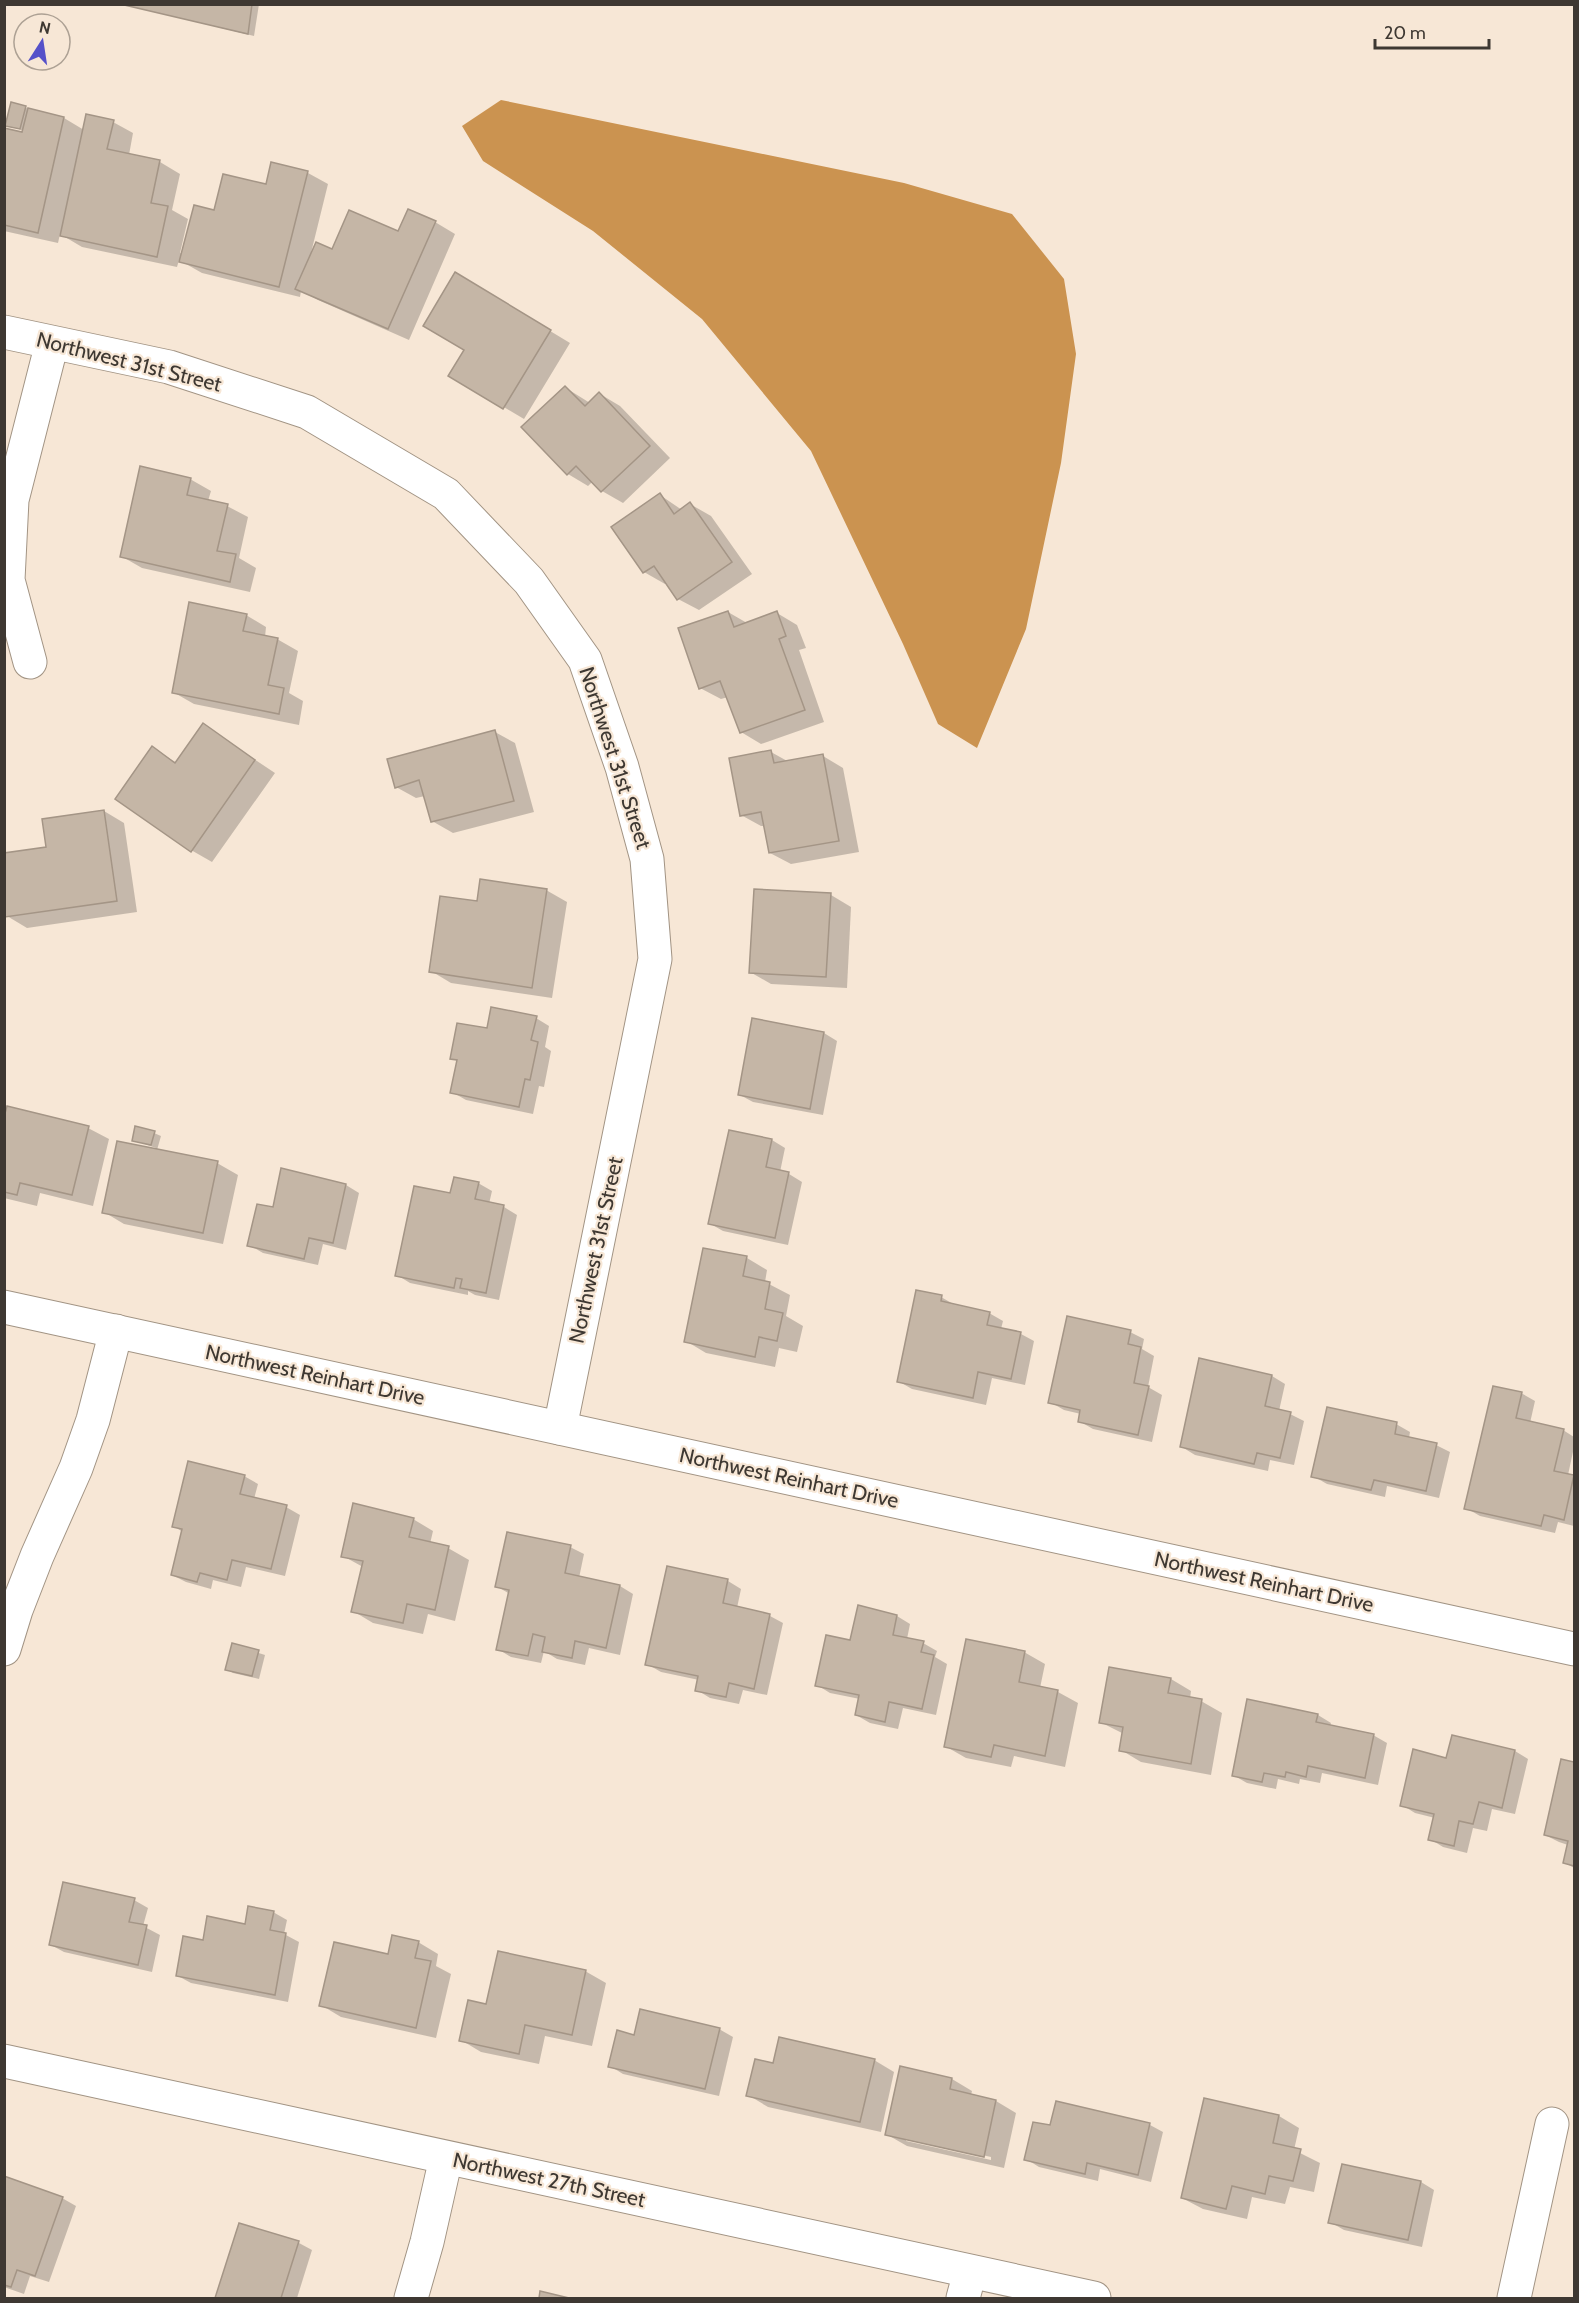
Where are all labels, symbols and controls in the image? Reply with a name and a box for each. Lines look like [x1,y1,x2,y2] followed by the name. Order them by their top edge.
[12,12,72,72] north arrow
[1375,12,1489,50] scale bar
[38,17,53,38] text: N
[1384,22,1426,44] text: 20 m
[34,326,224,397] street label: Northwest 31st Street
[574,664,657,852] street label: Northwest 31st Street
[564,1154,627,1345] street label: Northwest 31st Street
[203,1339,427,1410] street label: Northwest Reinhart Drive
[677,1442,901,1513] street label: Northwest Reinhart Drive
[1152,1546,1376,1617] street label: Northwest Reinhart Drive
[451,2147,648,2212] street label: Northwest 27th Street

